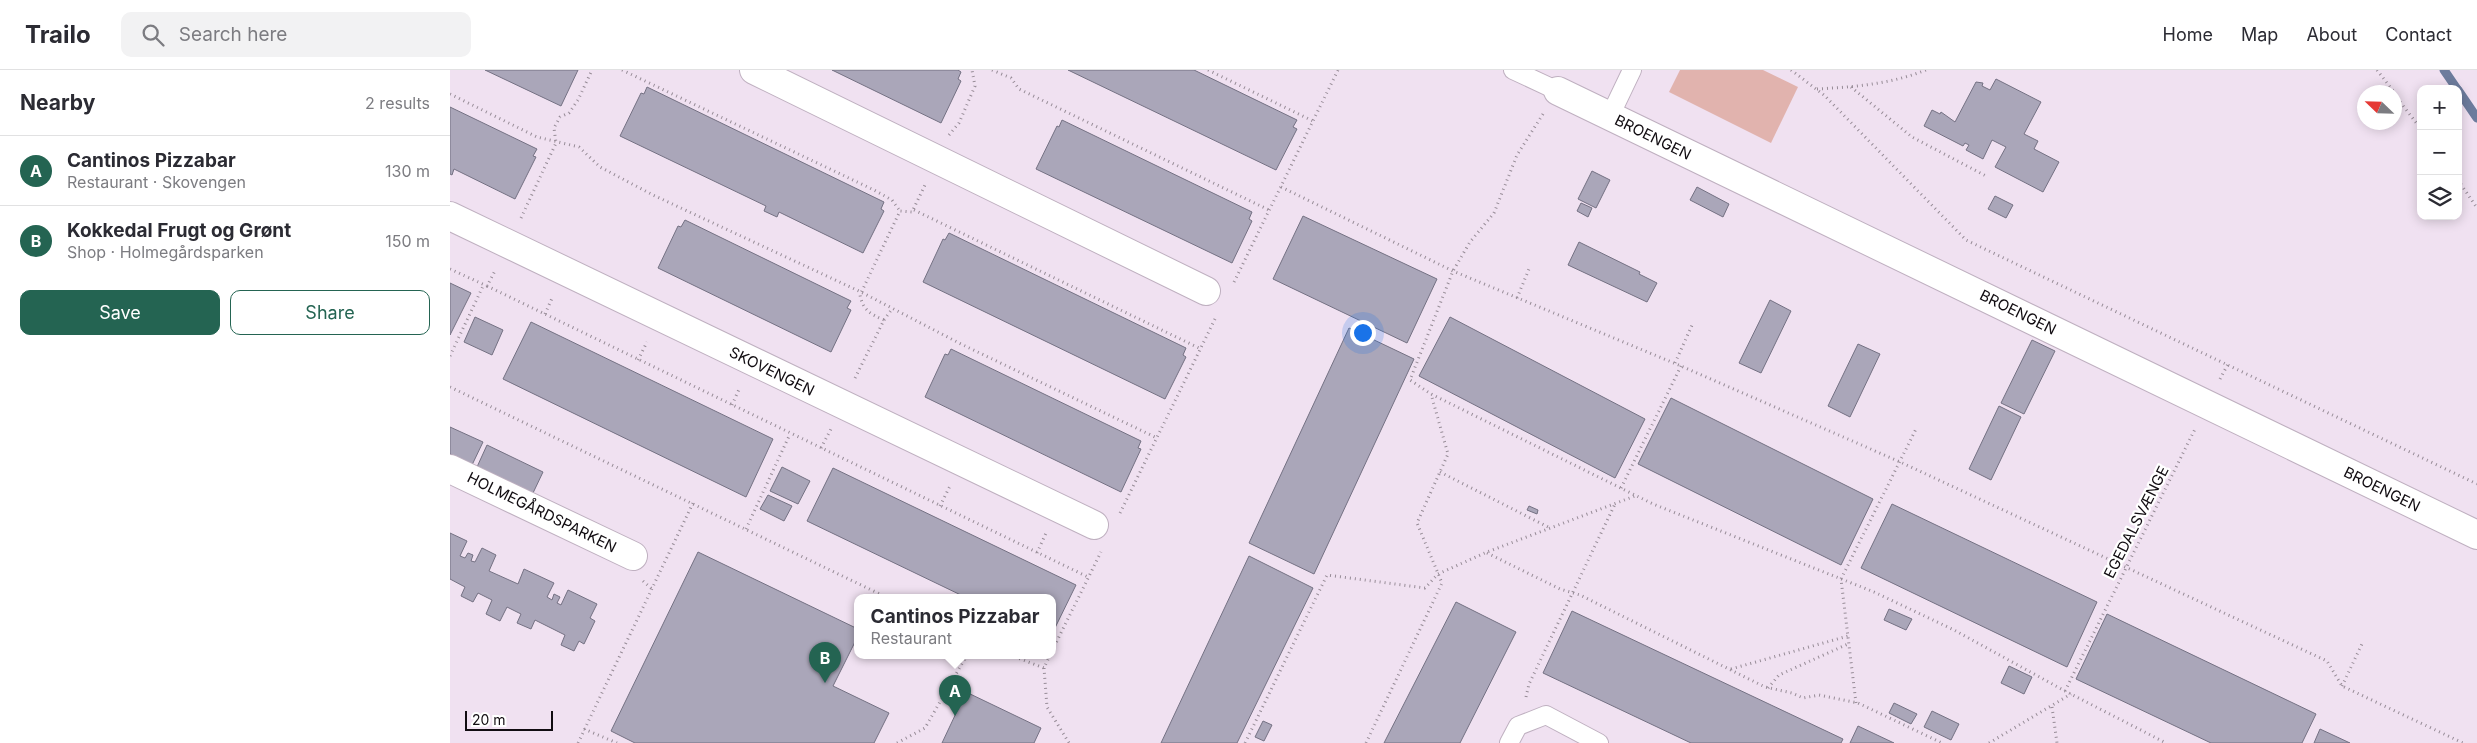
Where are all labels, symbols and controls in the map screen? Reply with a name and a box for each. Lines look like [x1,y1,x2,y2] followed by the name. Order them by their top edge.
[121,12,471,57] search box
[25,20,91,49] text: Trailo
[139,21,167,49] icon: search
[179,23,287,46] text: Search here
[2163,24,2213,45] text: Home
[2241,24,2278,45] text: Map
[2306,24,2357,45] text: About
[2385,24,2452,45] text: Contact
[2357,85,2402,130] north arrow
[2417,85,2462,220] map controls
[2417,85,2462,130] button: +
[20,90,95,115] text: Nearby
[365,93,430,113] text: 2 results
[1612,110,1694,164] street label: BROENGEN
[2417,130,2462,175] button: −
[67,149,236,172] text: Cantinos Pizzabar
[30,161,42,181] text: A
[385,161,430,181] text: 130 m
[67,172,246,192] text: Restaurant · Skovengen
[2417,175,2462,220] button: layers
[67,219,291,242] text: Kokkedal Frugt og Grønt
[31,231,41,251] text: B
[385,231,430,251] text: 150 m
[67,242,264,262] text: Shop · Holmegårdsparken
[1977,285,2059,339] street label: BROENGEN
[20,290,220,335] button: Save
[230,290,430,335] button: Share
[1350,320,1376,346] your location
[726,342,818,400] street label: SKOVENGEN
[2341,462,2423,516] street label: BROENGEN
[2099,463,2173,581] street label: EGEDALSVÆNGE
[464,468,620,556] street label: HOLMEGÅRDSPARKEN
[854,594,1056,659] popup
[871,605,1039,628] text: Cantinos Pizzabar
[871,628,952,648] text: Restaurant
[809,642,841,683] pin: B
[939,675,971,716] pin: A
[465,708,552,731] scale bar
[472,711,506,728] text: 20 m

